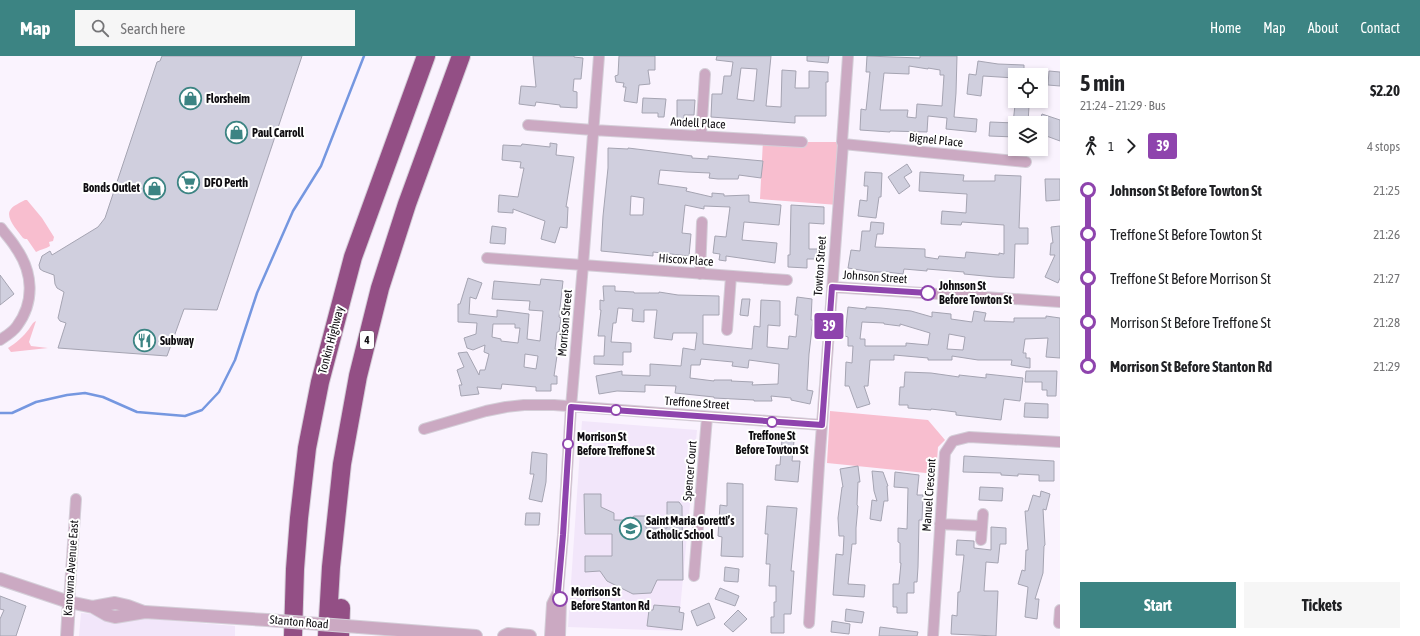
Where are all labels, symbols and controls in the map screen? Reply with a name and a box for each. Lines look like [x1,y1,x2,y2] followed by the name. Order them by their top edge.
[75,10,355,46] search box
[20,17,51,39] text: Map
[89,17,111,39] icon: search
[121,20,185,37] text: Search here
[1210,20,1241,36] text: Home
[1263,20,1286,36] text: Map
[1308,20,1339,36] text: About
[1361,20,1400,36] text: Contact
[1008,68,1048,156] map controls
[1008,68,1048,108] button: locate
[1080,70,1125,96] text: 5 min
[1370,82,1400,99] text: $2.20
[177,86,203,112] shop icon: Florsheim
[206,92,250,106] place label: Florsheim
[1080,98,1166,113] text: 21:24 – 21:29 · Bus
[670,115,726,131] street label: Andell Place
[1008,116,1048,156] button: layers
[224,120,250,146] shop icon: Paul Carroll
[252,126,305,140] place label: Paul Carroll
[908,130,964,150] street label: Bignel Place
[1080,135,1102,157] icon: walk
[1120,135,1142,157] icon: forward
[1156,138,1169,154] text: 39
[1108,139,1114,154] text: 1
[1367,139,1400,154] text: 4 stops
[175,170,201,196] supermarket icon: DFO Perth
[142,175,168,201] shop icon: Bonds Outlet
[204,176,248,190] place label: DFO Perth
[83,181,141,195] place label: Bonds Outlet
[1110,182,1262,199] text: Johnson St Before Towton St
[1373,183,1400,198] text: 21:25
[1110,226,1262,243] text: Treffone St Before Towton St
[1373,227,1400,242] text: 21:26
[811,235,829,296] street label: Towton Street
[658,251,714,269] street label: Hiscox Place
[842,268,908,286] street label: Johnson Street
[1110,270,1271,287] text: Treffone St Before Morrison St
[1373,271,1400,286] text: 21:27
[938,279,1012,307] place label: Johnson St Before Towton St
[920,285,936,301] marker: Johnson St Before Towton St
[555,288,575,357] street label: Morrison Street
[315,305,347,375] street label: Tonkin Highway
[811,313,847,339] line badge: 39
[1110,314,1271,331] text: Morrison St Before Treffone St
[1373,315,1400,330] text: 21:28
[822,318,836,334] text: 39
[131,328,157,354] restaurant icon: Subway
[360,331,374,349] road number: 4
[160,334,194,348] place label: Subway
[1110,358,1272,375] text: Morrison St Before Stanton Rd
[1373,359,1400,374] text: 21:29
[664,394,730,412] street label: Treffone Street
[610,404,622,416] unlabelled marker
[766,416,778,428] marker: Treffone St Before Towton St
[736,429,809,457] place label: Treffone St Before Towton St
[577,430,655,458] place label: Morrison St Before Treffone St
[562,438,574,450] marker: Morrison St Before Treffone St
[680,440,700,502] street label: Spencer Court
[919,457,939,532] street label: Manuel Crescent
[646,514,735,542] place label: Saint Maria Goretti’s Catholic School
[618,515,644,541] school or university icon: Saint Maria Goretti’s Catholic School
[61,519,81,616] street label: Kanowna Avenue East
[1080,582,1236,628] button: Start
[1244,582,1400,628] button: Tickets
[571,585,650,613] place label: Morrison St Before Stanton Rd
[552,591,568,607] marker: Morrison St Before Stanton Rd
[269,612,329,632] street label: Stanton Road

